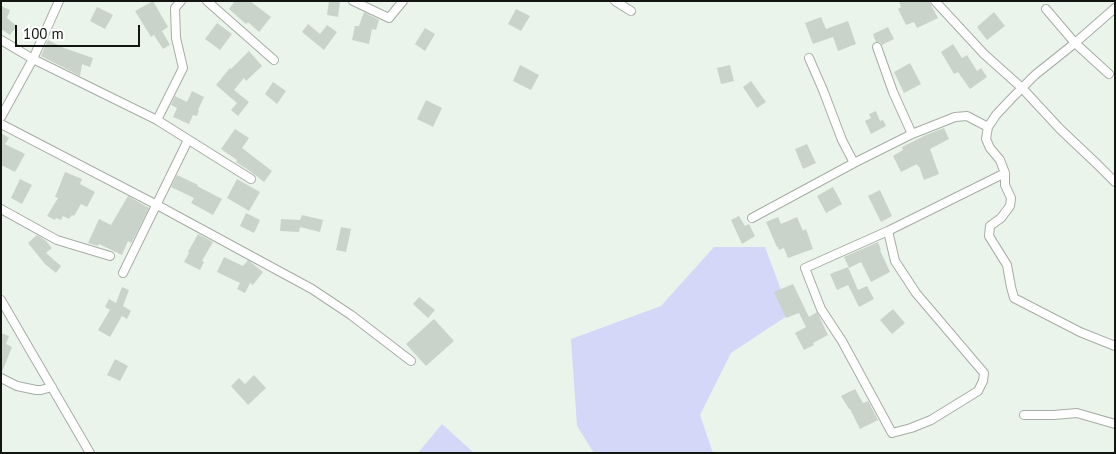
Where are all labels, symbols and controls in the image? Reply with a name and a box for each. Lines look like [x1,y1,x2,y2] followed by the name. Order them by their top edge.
[18,15,142,47] scale bar
[23,24,64,43] text: 100 m

